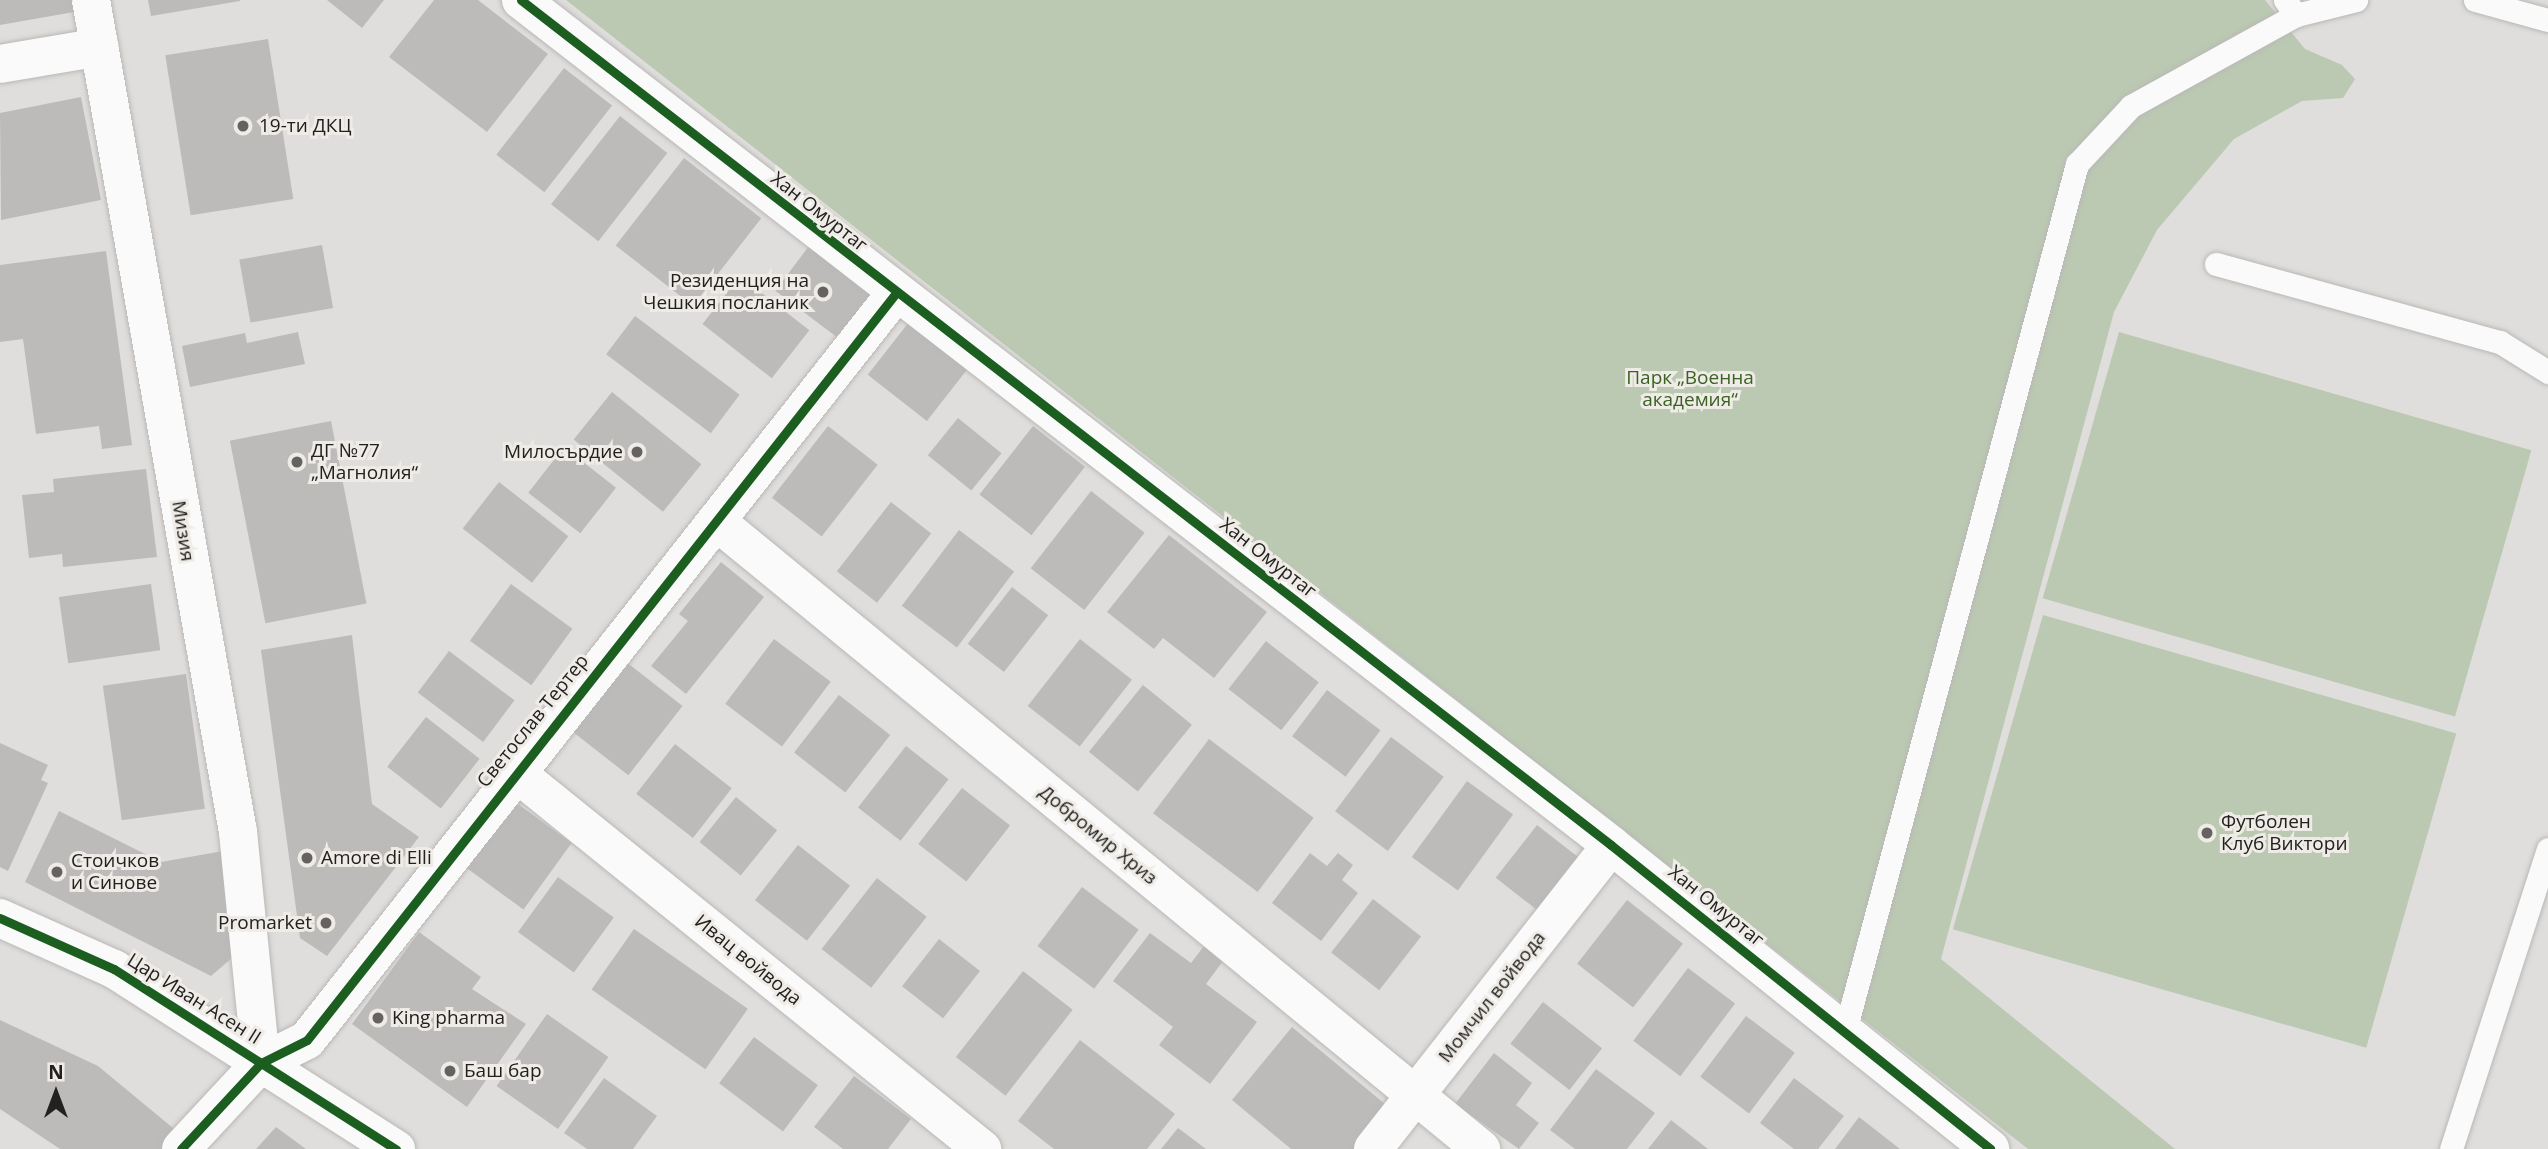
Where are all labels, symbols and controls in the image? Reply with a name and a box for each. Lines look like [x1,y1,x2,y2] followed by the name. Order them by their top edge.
[259,115,351,137] place label: 19-ти ДКЦ
[233,116,253,136] marker: 19-ти ДКЦ
[766,167,872,257] street label: Хан Омуртаг
[643,270,809,314] place label: Резиденция на Чешкия посланик
[815,284,831,300] marker: Резиденция на Чешкия посланик
[1626,367,1754,411] park label: Парк „Военна академия“
[311,440,418,484] place label: ДГ №77 „Магнолия“
[504,441,623,463] place label: Милосърдие
[629,444,645,460] marker: Милосърдие
[289,454,305,470] marker: ДГ №77 „Магнолия“
[167,499,199,563] street label: Мизия
[1215,513,1321,603] street label: Хан Омуртаг
[472,650,594,792] street label: Светослав Тертер
[1034,780,1162,890] street label: Добромир Хриз
[2221,811,2347,855] place label: Футболен Клуб Виктори
[2199,825,2215,841] marker: Футболен Клуб Виктори
[321,847,432,869] place label: Amore di Elli
[71,850,159,894] place label: Стоичков и Синове
[299,850,315,866] marker: Amore di Elli
[1664,861,1768,951] street label: Хан Омуртаг
[49,864,65,880] marker: Стоичков и Синове
[690,910,806,1010] street label: Ивац войвода
[218,912,312,934] place label: Promarket
[318,915,334,931] marker: Promarket
[1434,927,1550,1067] street label: Момчил войвода
[123,949,265,1049] street label: Цар Иван Асен II
[392,1007,505,1029] place label: King pharma
[370,1010,386,1026] marker: King pharma
[21,1058,91,1128] north arrow
[48,1059,64,1085] text: N
[464,1060,542,1082] place label: Баш бар
[442,1063,458,1079] marker: Баш бар

